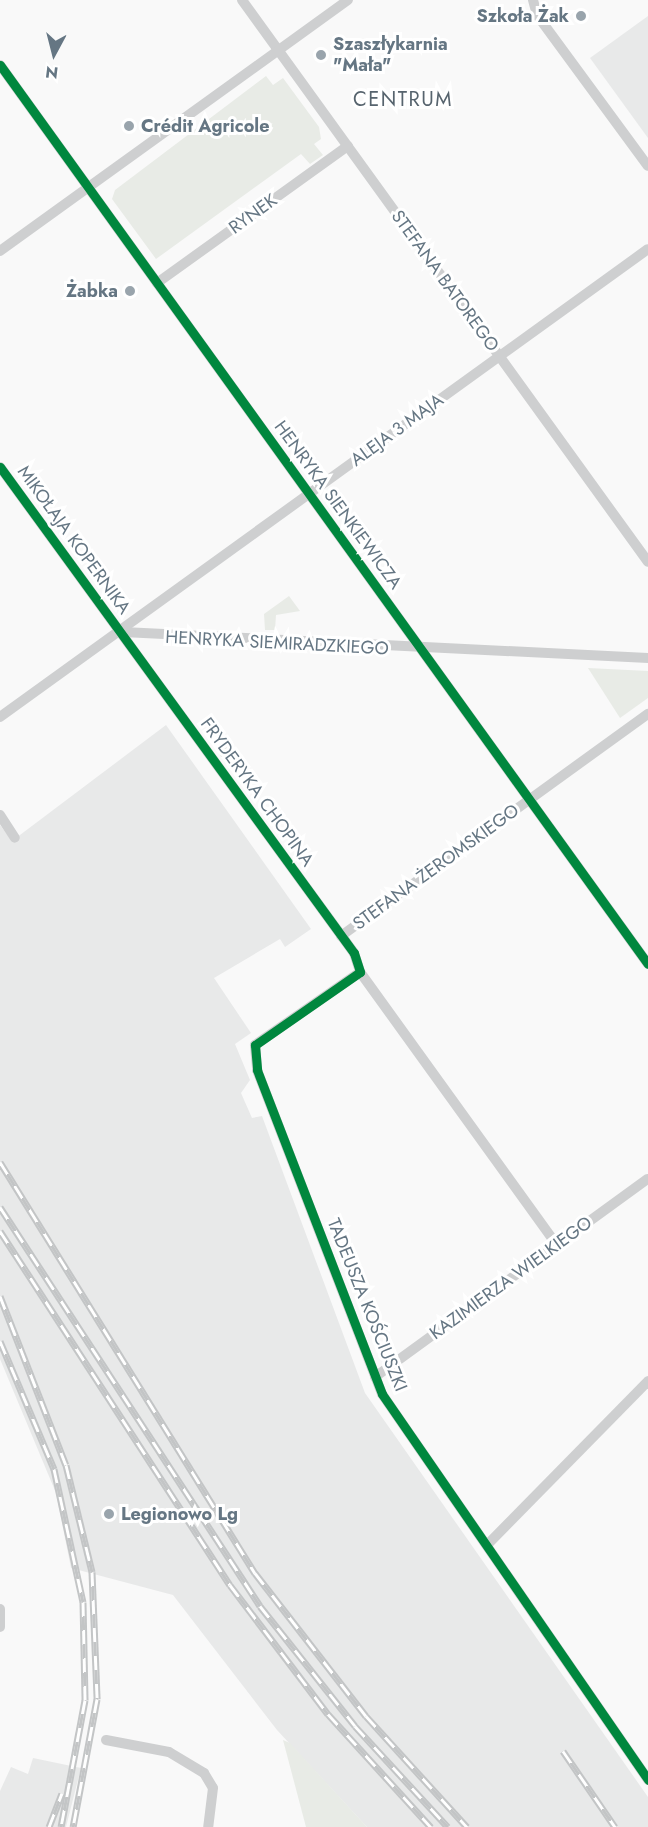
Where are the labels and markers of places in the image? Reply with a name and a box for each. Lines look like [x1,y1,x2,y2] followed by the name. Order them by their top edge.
[476,5,569,27] place label: Szkoła Żak
[574,9,588,23] marker: Szkoła Żak
[333,34,448,76] place label: Szaszłykarnia "Mała"
[314,48,328,62] marker: Szaszłykarnia "Mała"
[141,115,270,137] place label: Crédit Agricole
[122,119,136,133] marker: Crédit Agricole
[66,280,118,302] place label: Żabka
[123,284,137,298] marker: Żabka
[121,1503,238,1525] place label: Legionowo Lg
[102,1507,116,1521] marker: Legionowo Lg

